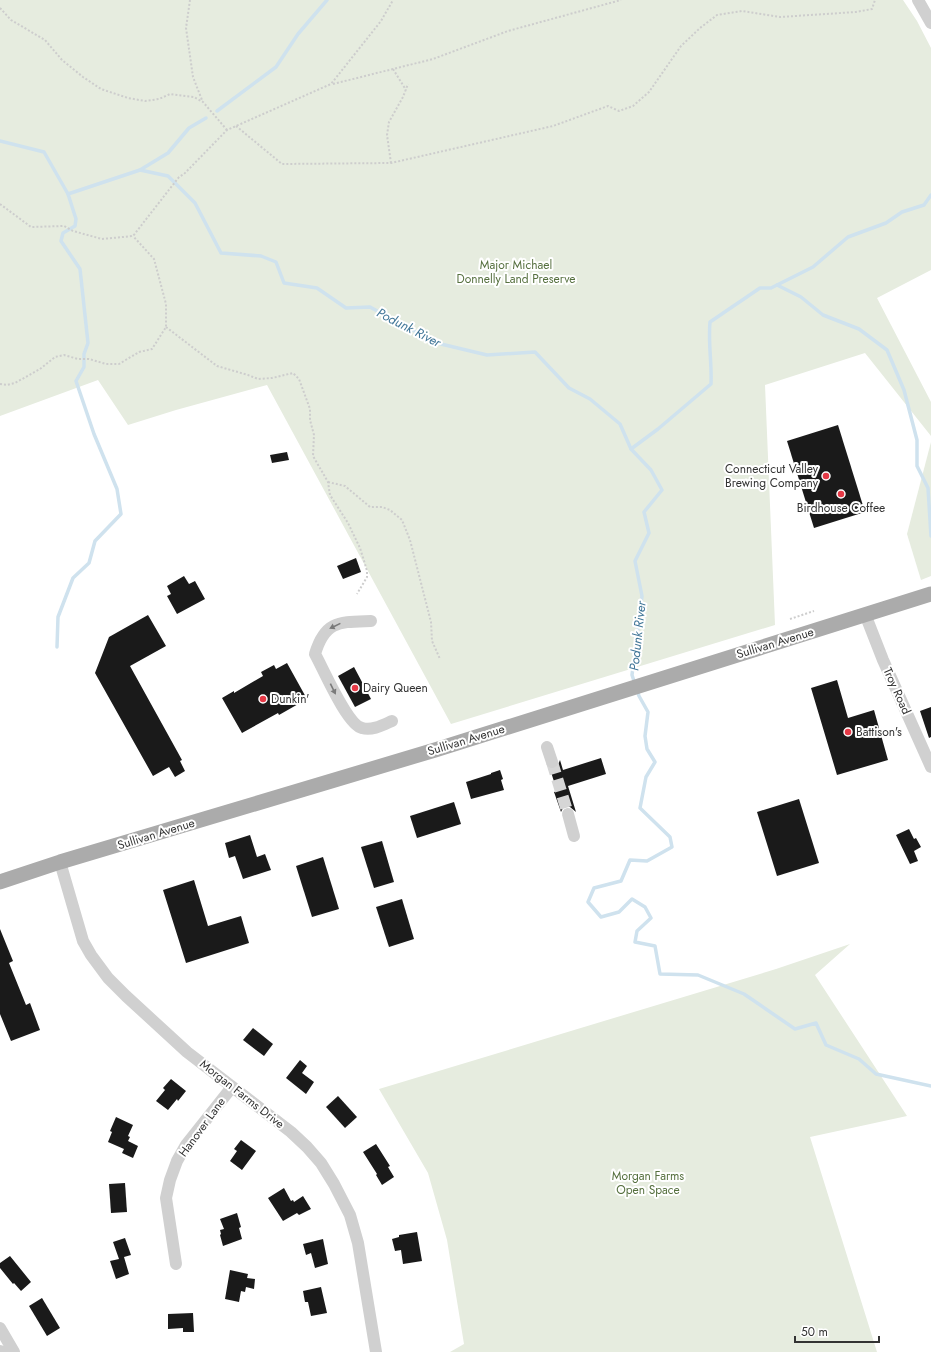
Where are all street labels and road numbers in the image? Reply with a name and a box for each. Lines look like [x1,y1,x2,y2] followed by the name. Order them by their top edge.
[734,623,816,663] street label: Sullivan Avenue
[879,665,915,717] street label: Troy Road
[425,720,507,760] street label: Sullivan Avenue
[115,814,197,854] street label: Sullivan Avenue
[196,1055,288,1133] street label: Morgan Farms Drive
[174,1094,230,1160] street label: Hanover Lane

